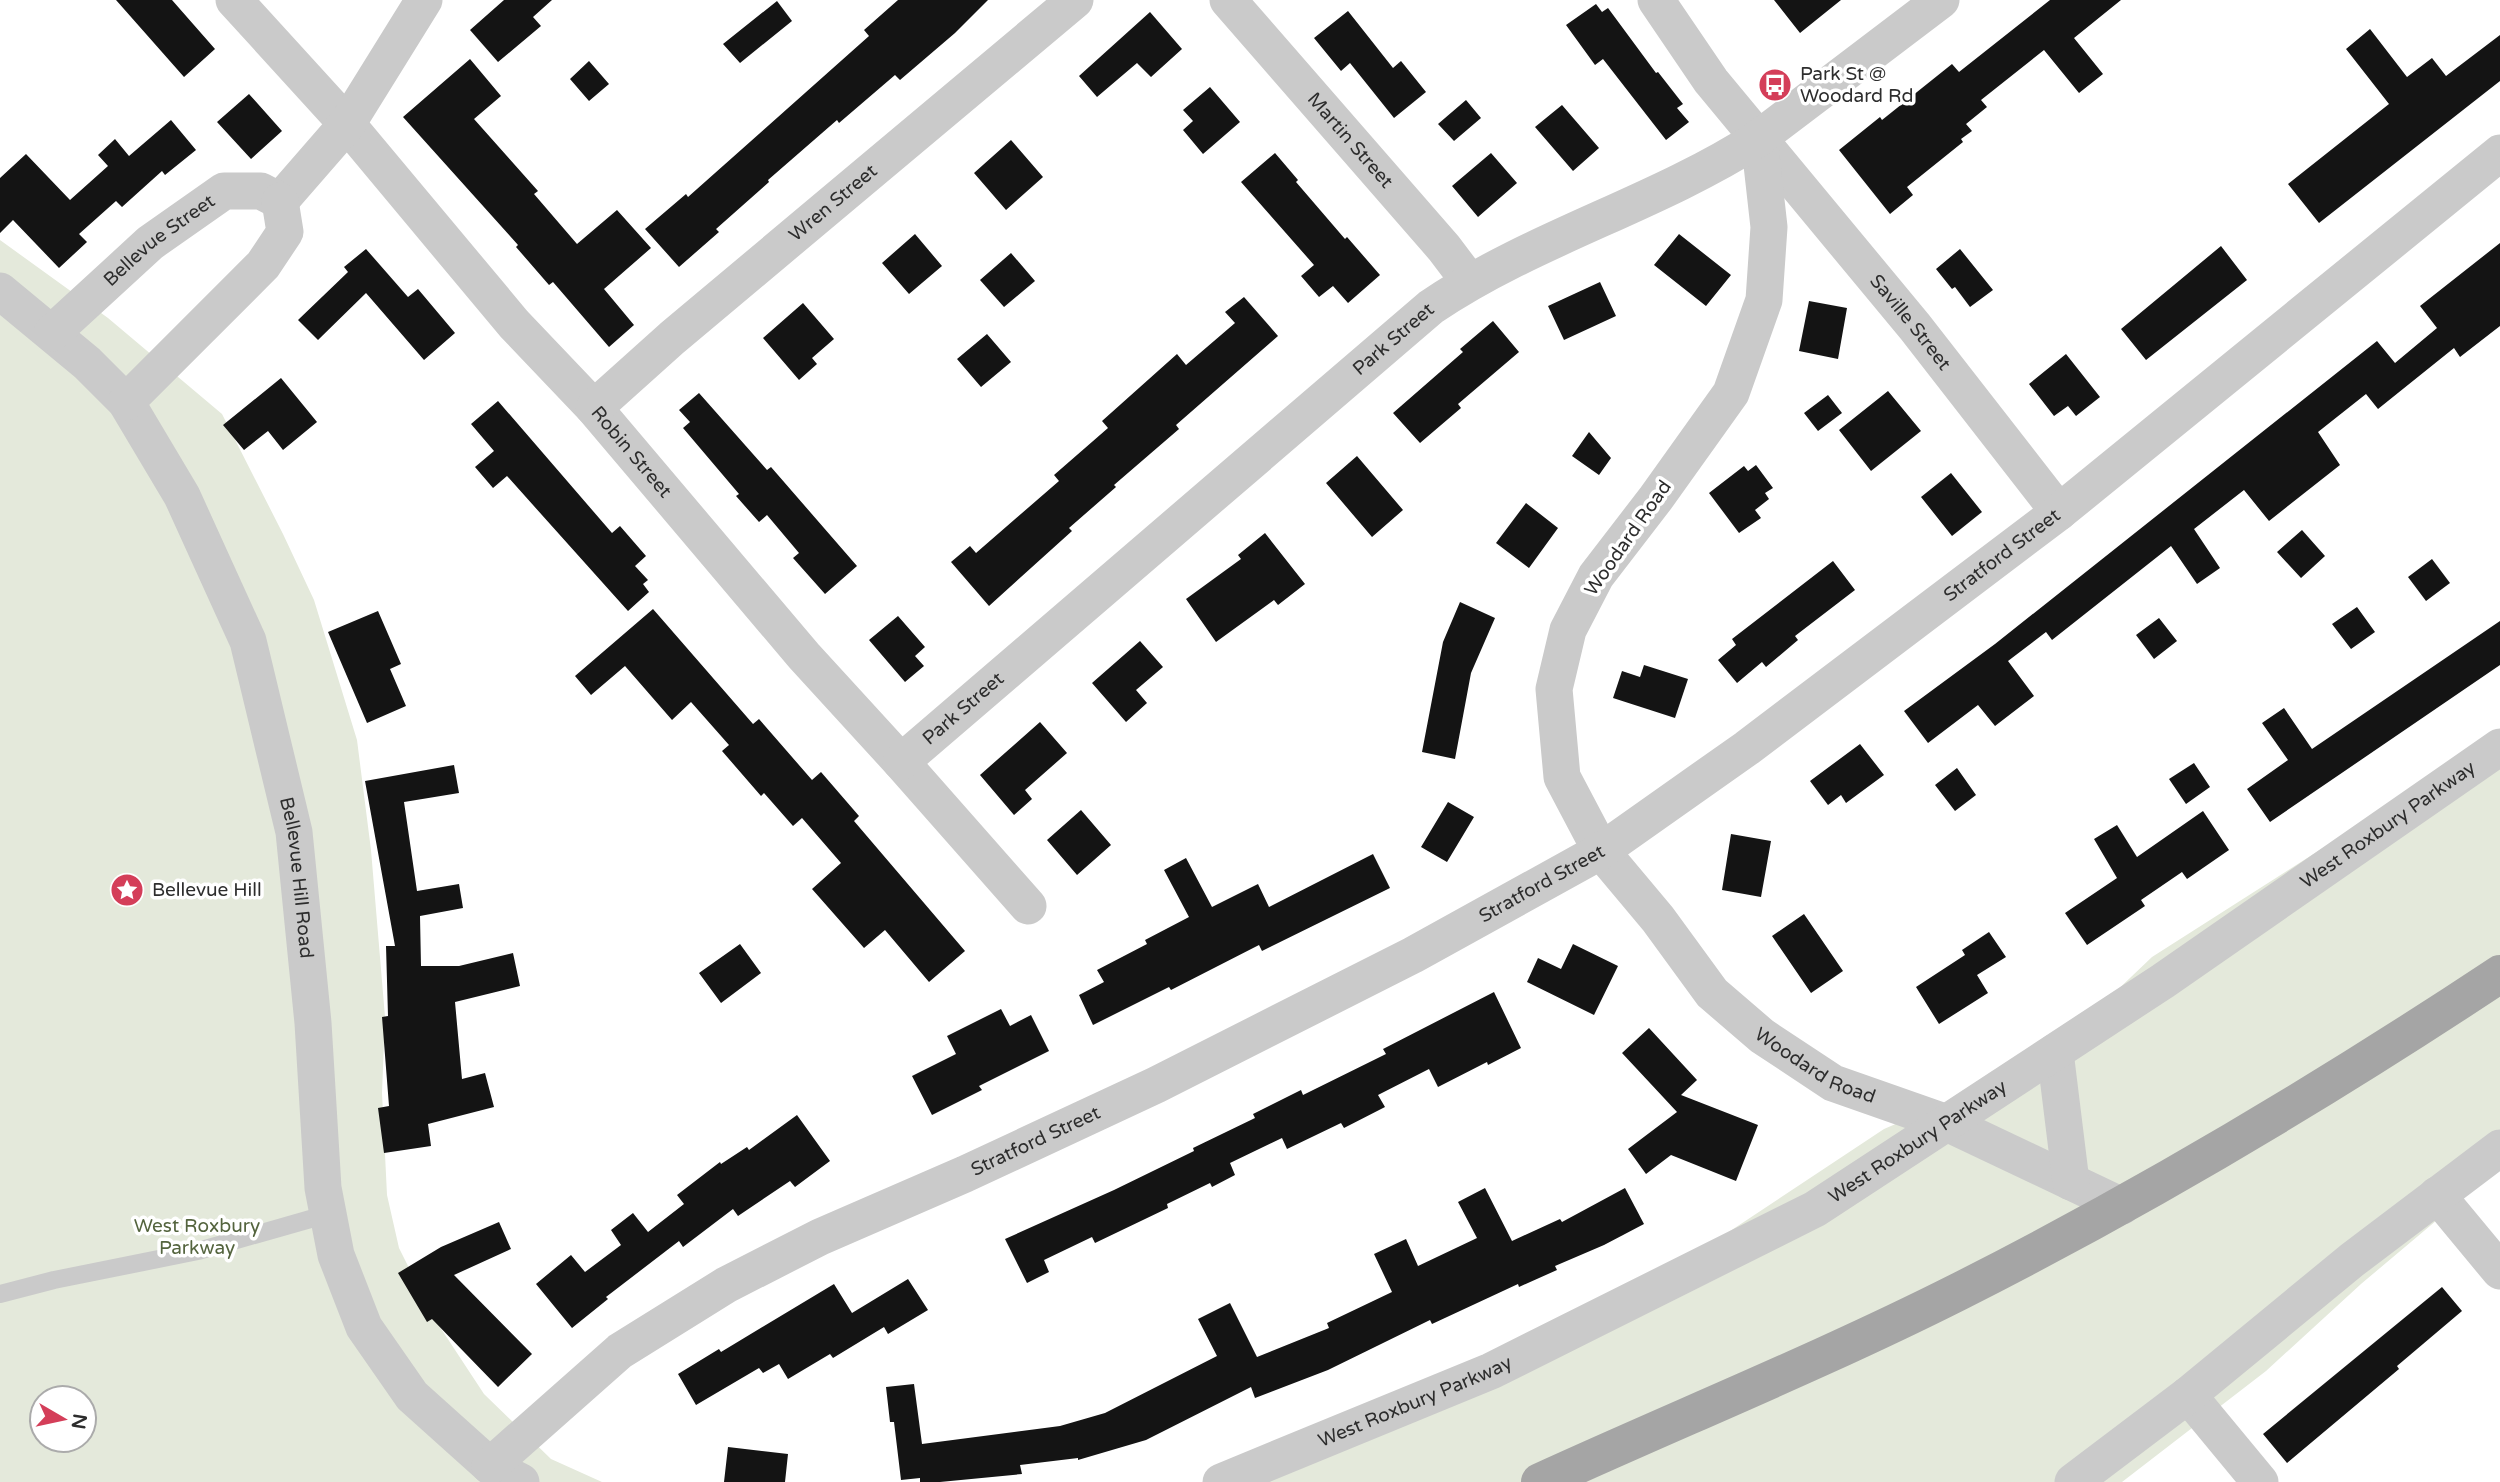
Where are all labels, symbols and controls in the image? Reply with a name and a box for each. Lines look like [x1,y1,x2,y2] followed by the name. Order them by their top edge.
[1800,63,1914,107] place label: Park St @ Woodard Rd
[1756,66,1794,104] bus stop icon: Park St @ Woodard Rd
[1303,88,1398,192] street label: Martin Street
[785,160,881,246] street label: Wren Street
[99,190,219,291] street label: Bellevue Street
[1865,270,1956,375] street label: Saville Street
[1348,298,1439,380] street label: Park Street
[586,402,676,502] street label: Robin Street
[1580,476,1676,600] street label: Woodard Road
[1939,504,2064,606] street label: Stratford Street
[918,668,1008,749] street label: Park Street
[2296,757,2480,893] street label: West Roxbury Parkway
[275,795,318,959] street label: Bellevue Hill Road
[1475,840,1608,927] street label: Stratford Street
[108,871,146,909] place icon: Bellevue Hill
[152,879,262,901] place label: Bellevue Hill
[1750,1023,1878,1108] street label: Woodard Road
[1825,1076,2011,1208] street label: West Roxbury Parkway
[967,1102,1104,1181] street label: Stratford Street
[134,1215,260,1259] park label: West Roxbury Parkway
[1315,1351,1516,1452] street label: West Roxbury Parkway
[28,1384,98,1454] north arrow
[67,1412,91,1431] text: N

